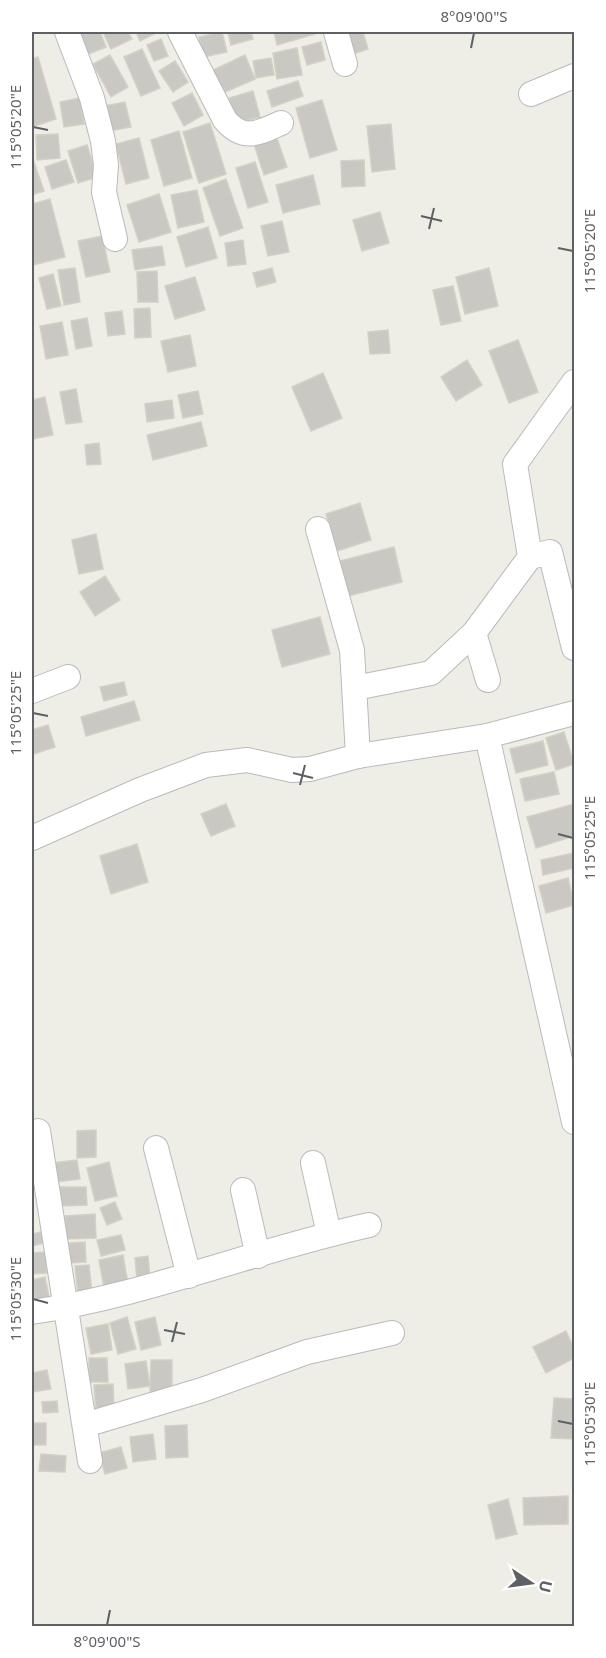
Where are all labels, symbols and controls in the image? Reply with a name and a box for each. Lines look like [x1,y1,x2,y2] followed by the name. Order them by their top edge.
[440,6,508,26] text: 8°09'00"S
[5,85,25,169] text: 115°05'20"E
[579,209,599,293] text: 115°05'20"E
[5,671,25,755] text: 115°05'25"E
[579,796,599,880] text: 115°05'25"E
[5,1257,25,1341] text: 115°05'30"E
[579,1382,599,1466] text: 115°05'30"E
[501,1553,561,1613] north arrow
[534,1578,558,1595] text: U
[73,1631,141,1651] text: 8°09'00"S

